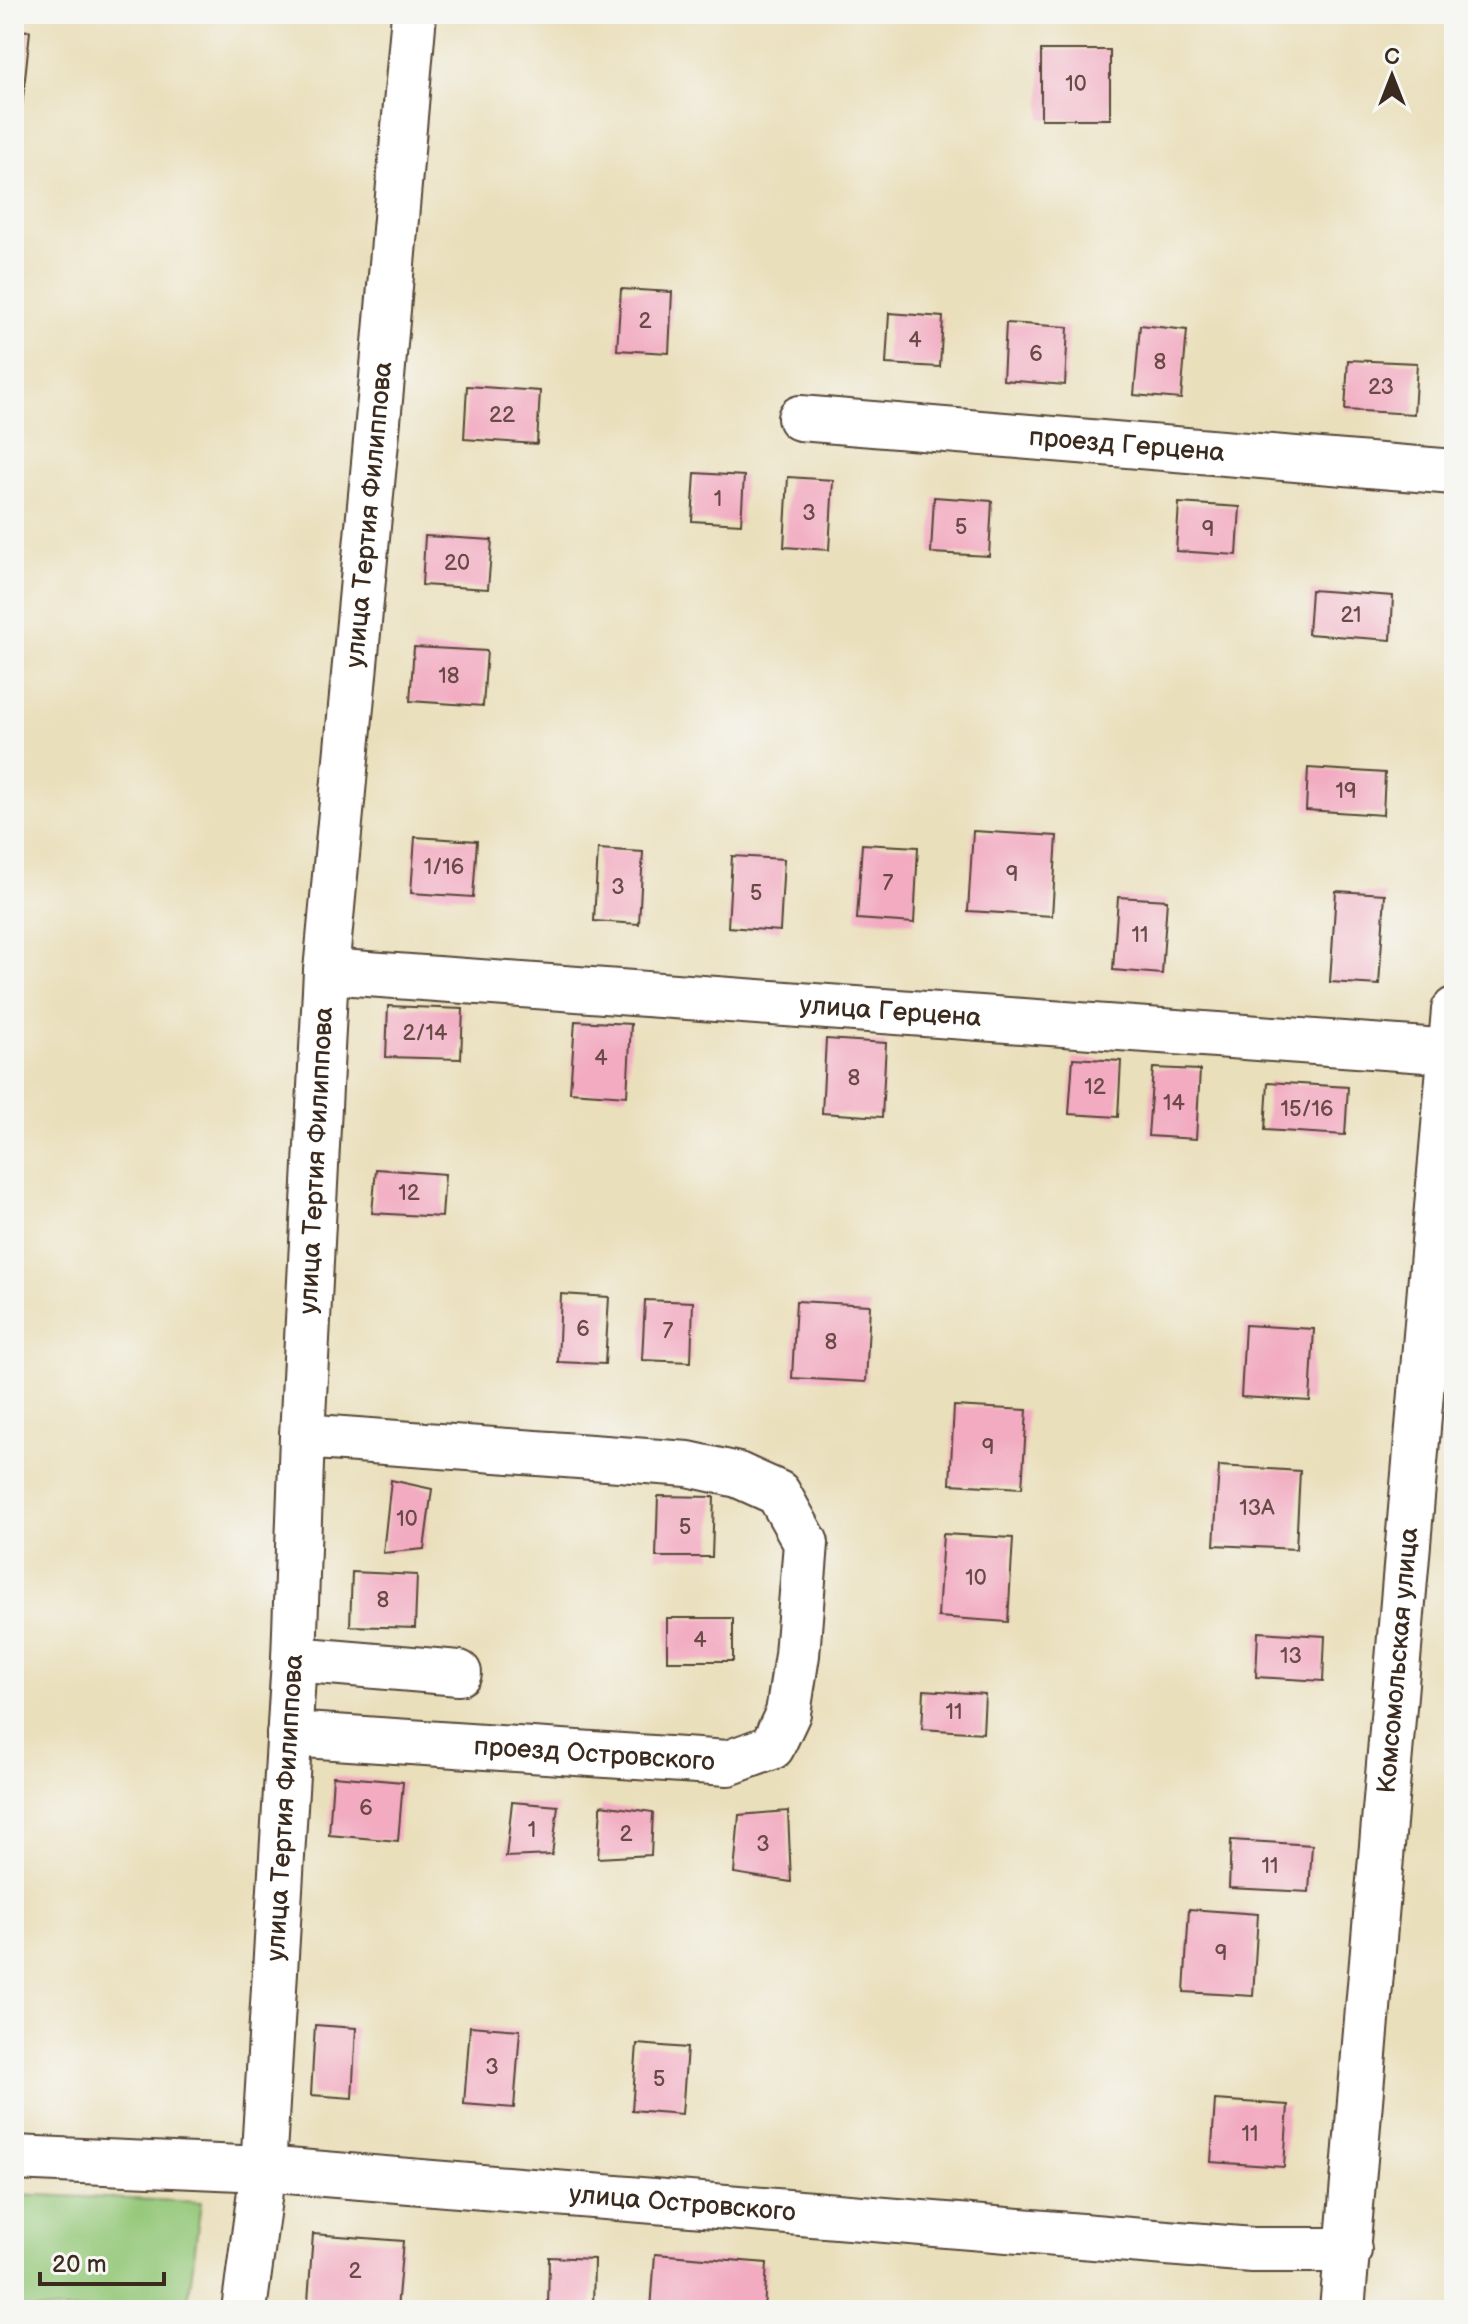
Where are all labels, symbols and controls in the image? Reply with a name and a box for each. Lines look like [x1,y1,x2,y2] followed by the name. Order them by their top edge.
[1352,36,1432,116] north arrow
[1384,44,1400,71] text: С
[1065,71,1087,98] house number: 10
[639,308,652,335] house number: 2
[908,327,922,354] house number: 4
[1029,341,1043,368] house number: 6
[1154,349,1166,376] house number: 8
[339,360,399,669] street label: улица Тертия Филиппова
[1368,374,1394,401] house number: 23
[489,402,515,429] house number: 22
[1028,421,1226,469] street label: проезд Герцена
[714,486,722,513] house number: 1
[802,500,816,527] house number: 3
[955,514,967,541] house number: 5
[1202,516,1214,543] house number: 9
[444,550,470,577] house number: 20
[1340,602,1362,629] house number: 21
[438,663,460,690] house number: 18
[1335,778,1357,805] house number: 19
[424,854,464,881] house number: 1/16
[1006,861,1018,888] house number: 9
[883,870,894,897] house number: 7
[611,874,625,901] house number: 3
[750,880,762,907] house number: 5
[1131,922,1149,949] house number: 11
[798,990,983,1034] street label: улица Герцена
[293,1006,340,1315] street label: улица Тертия Филиппова
[403,1020,448,1047] house number: 2/14
[594,1045,608,1072] house number: 4
[848,1065,860,1092] house number: 8
[1084,1074,1106,1101] house number: 12
[1163,1090,1186,1117] house number: 14
[1280,1096,1334,1123] house number: 15/16
[398,1180,420,1207] house number: 12
[576,1316,590,1343] house number: 6
[663,1318,674,1345] house number: 7
[825,1329,837,1356] house number: 8
[982,1434,994,1461] house number: 9
[1239,1495,1275,1522] house number: 13А
[396,1506,418,1533] house number: 10
[679,1514,691,1541] house number: 5
[1371,1526,1425,1795] street label: Комсомольская улица
[965,1565,987,1592] house number: 10
[377,1587,389,1614] house number: 8
[693,1627,707,1654] house number: 4
[1280,1643,1302,1670] house number: 13
[260,1653,310,1962] street label: улица Тертия Филиппова
[945,1699,963,1726] house number: 11
[473,1731,716,1778] street label: проезд Островского
[359,1795,373,1822] house number: 6
[528,1817,536,1844] house number: 1
[620,1821,633,1848] house number: 2
[756,1831,770,1858] house number: 3
[1261,1853,1279,1880] house number: 11
[1215,1940,1227,1967] house number: 9
[485,2054,499,2081] house number: 3
[653,2066,665,2093] house number: 5
[1241,2121,1259,2148] house number: 11
[568,2179,797,2228] street label: улица Островского
[40,2236,164,2286] scale bar
[52,2250,107,2279] text: 20 m
[349,2258,362,2285] house number: 2

